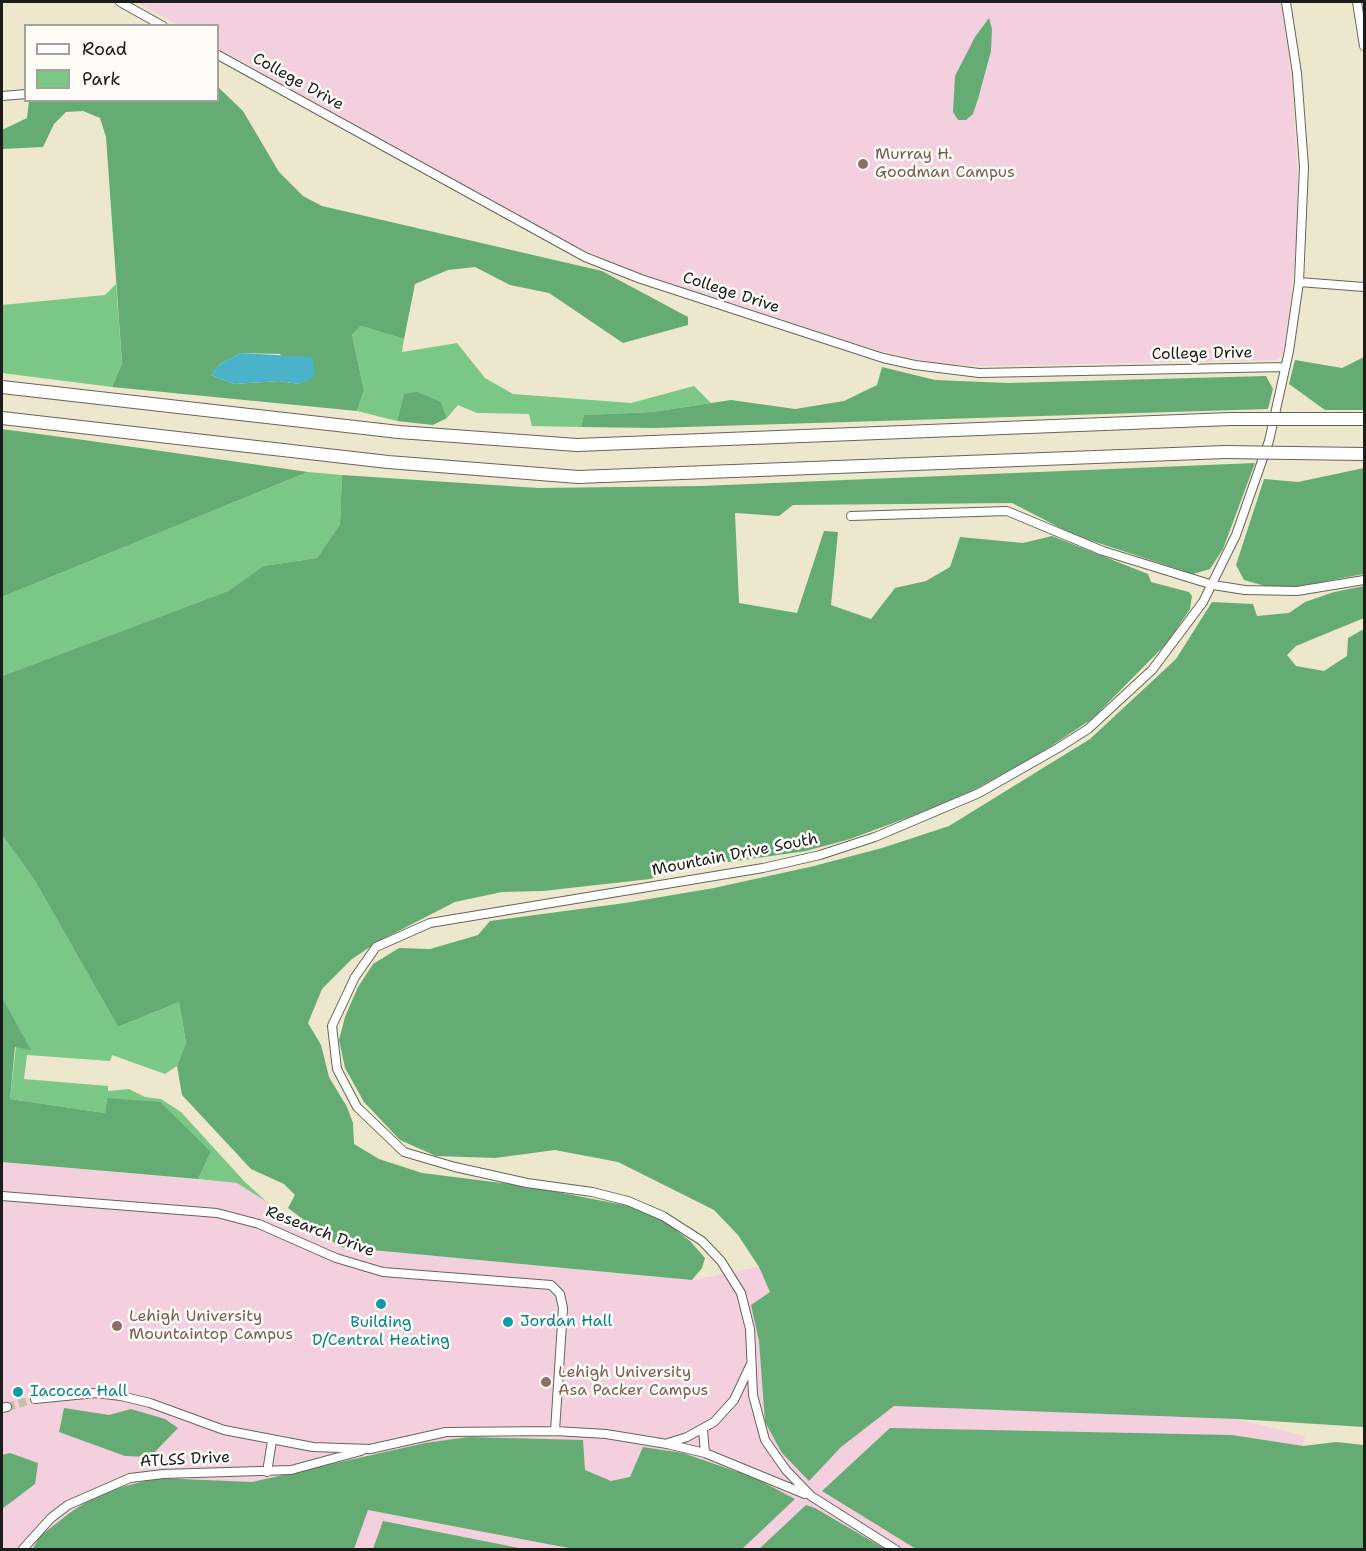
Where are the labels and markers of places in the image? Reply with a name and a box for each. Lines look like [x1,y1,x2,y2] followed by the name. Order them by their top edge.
[875,145,1015,183] place label: Murray H. Goodman Campus
[856,157,870,171] marker: Murray H. Goodman Campus
[374,1297,388,1311] marker: Building D/Central Heating
[129,1307,293,1345] place label: Lehigh University Mountaintop Campus
[520,1312,612,1332] place label: Jordan Hall
[312,1313,450,1351] place label: Building D/Central Heating
[501,1315,515,1329] marker: Jordan Hall
[110,1319,124,1333] marker: Lehigh University Mountaintop Campus
[558,1363,708,1401] place label: Lehigh University Asa Packer Campus
[539,1375,553,1389] marker: Lehigh University Asa Packer Campus
[30,1382,128,1402] place label: Iacocca Hall
[11,1385,25,1399] marker: Iacocca Hall

